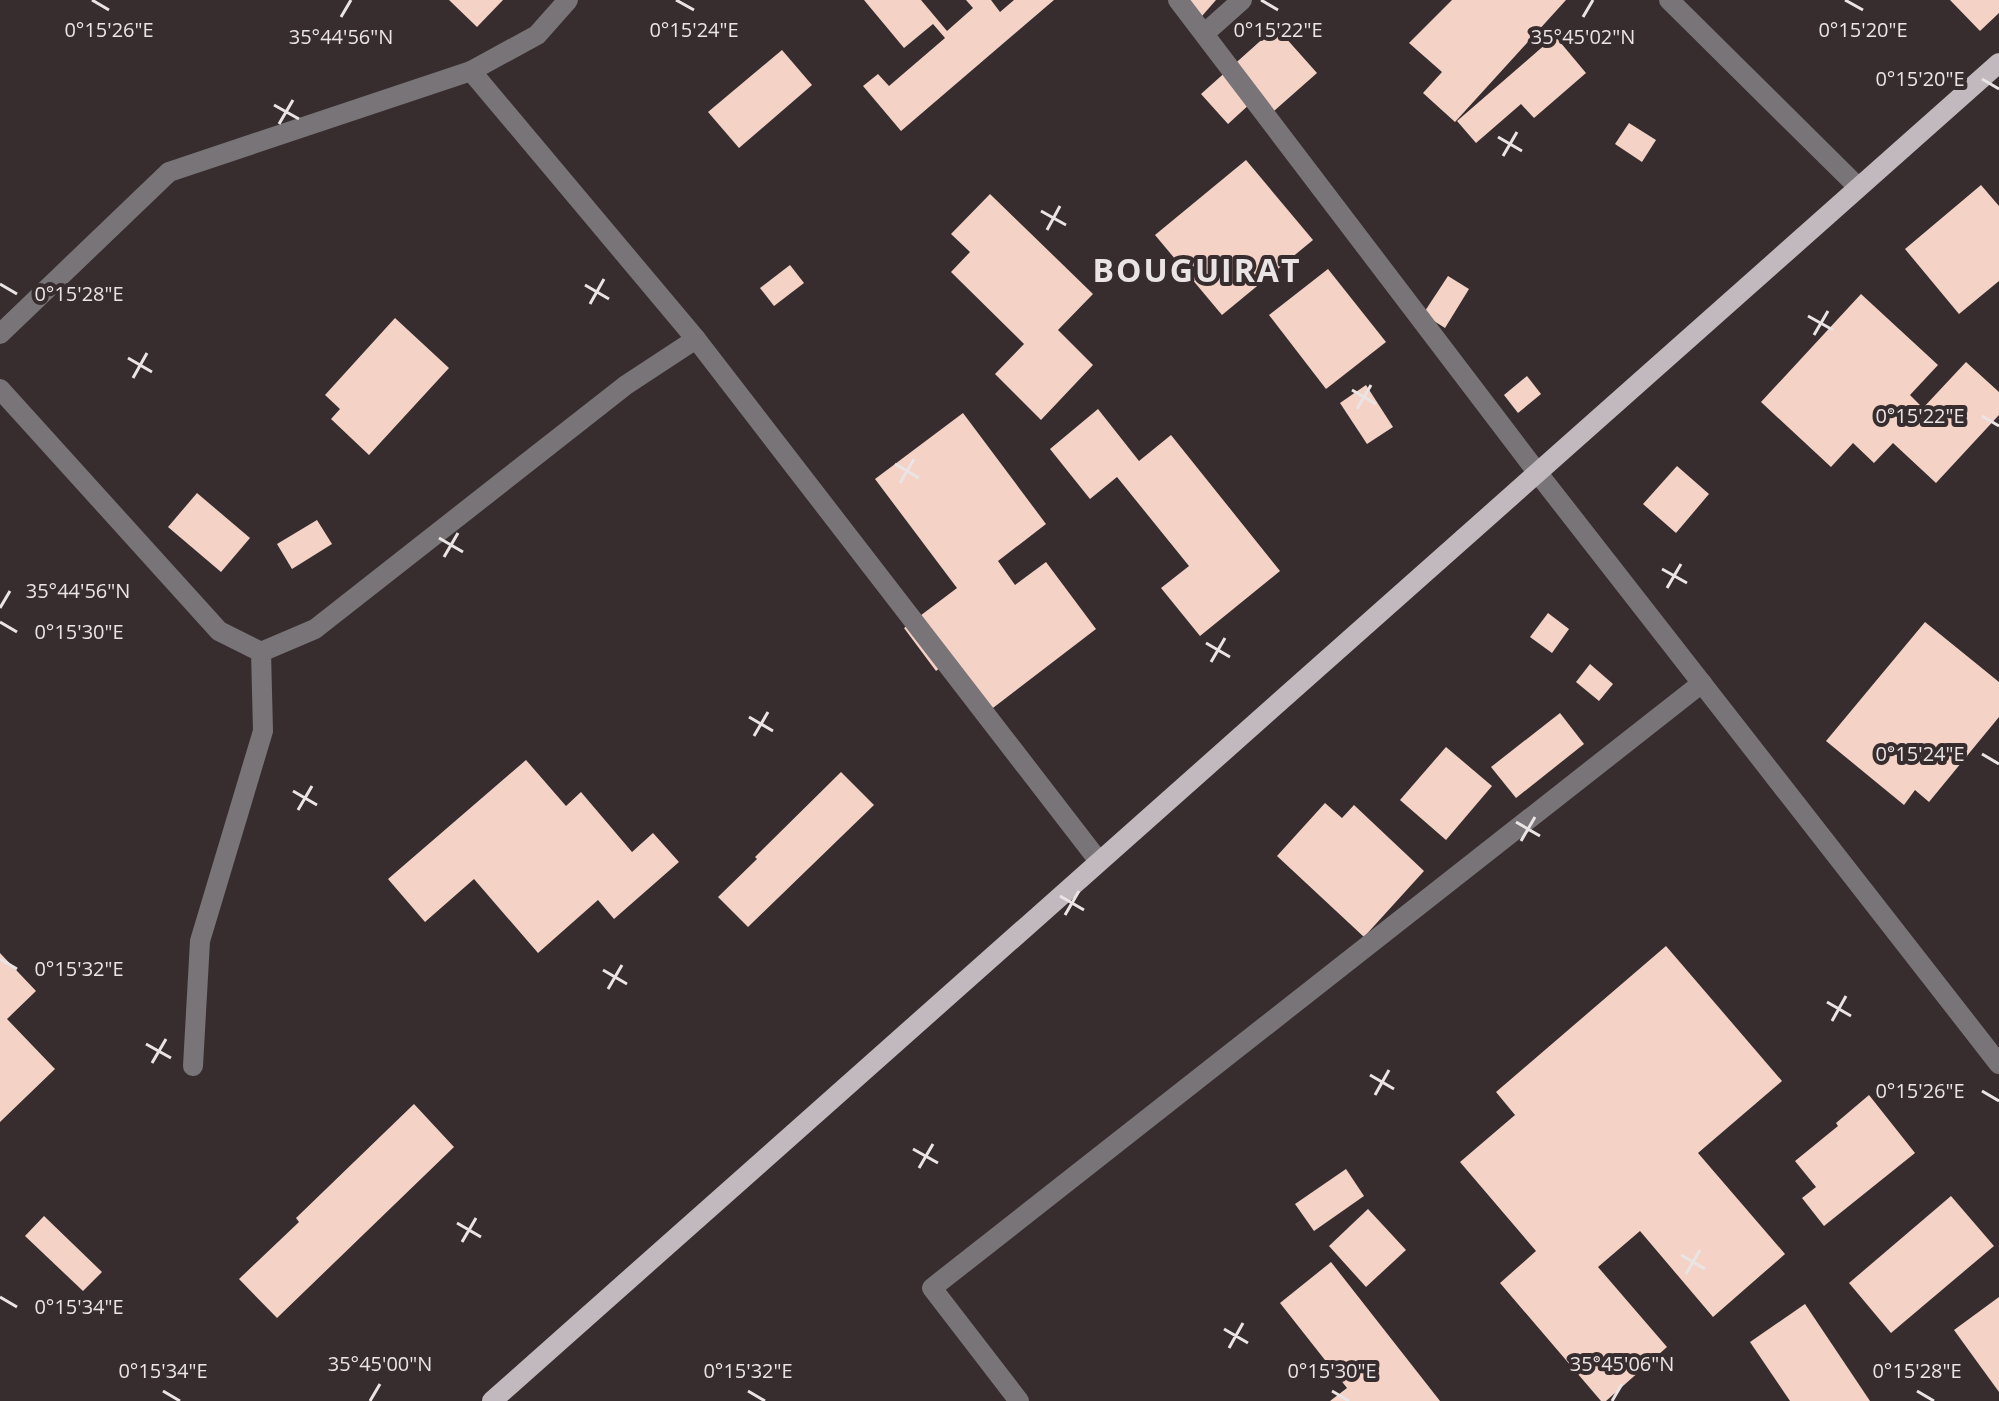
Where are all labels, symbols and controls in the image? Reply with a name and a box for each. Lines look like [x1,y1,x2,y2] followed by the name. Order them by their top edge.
[64,16,154,43] text: 0°15'26"E
[649,16,739,43] text: 0°15'24"E
[1233,16,1323,43] text: 0°15'22"E
[1818,16,1908,43] text: 0°15'20"E
[289,23,393,50] text: 35°44'56"N
[1531,23,1635,50] text: 35°45'02"N
[1875,65,1965,92] text: 0°15'20"E
[1093,248,1301,291] district label: BOUGUIRAT
[34,280,124,307] text: 0°15'28"E
[1875,402,1965,429] text: 0°15'22"E
[26,577,130,604] text: 35°44'56"N
[34,618,124,645] text: 0°15'30"E
[1875,740,1965,767] text: 0°15'24"E
[34,955,124,982] text: 0°15'32"E
[1875,1077,1965,1104] text: 0°15'26"E
[34,1293,124,1320] text: 0°15'34"E
[328,1350,432,1377] text: 35°45'00"N
[1570,1350,1674,1377] text: 35°45'06"N
[118,1357,208,1384] text: 0°15'34"E
[703,1357,793,1384] text: 0°15'32"E
[1287,1357,1377,1384] text: 0°15'30"E
[1872,1357,1962,1384] text: 0°15'28"E

